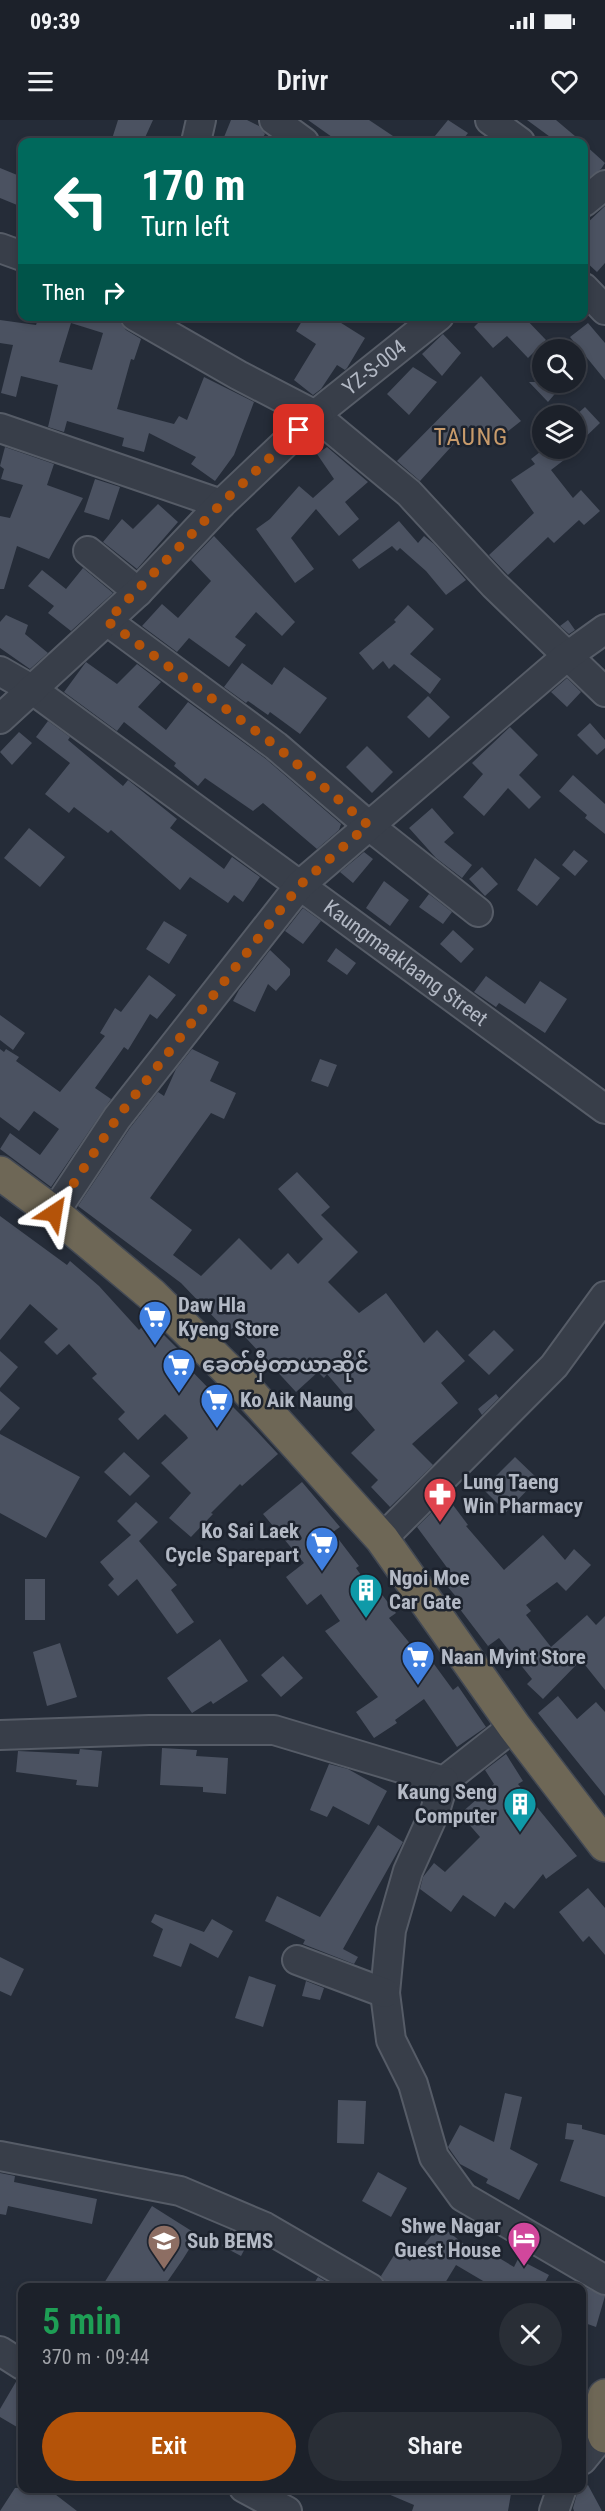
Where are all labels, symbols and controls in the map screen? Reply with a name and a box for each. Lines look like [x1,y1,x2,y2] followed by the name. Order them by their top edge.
[30,9,81,34] text: 09:39
[24,65,57,98] icon: menu
[277,65,328,97] text: Drivr
[548,65,581,98] icon: heart
[141,161,246,210] text: 170 m
[42,162,120,240] icon: left
[141,211,230,243] text: Turn left
[97,276,130,309] icon: right
[42,280,85,305] text: Then
[338,335,411,400] street label: YZ-S-004
[532,339,586,459] map controls
[532,339,586,393] button: search
[273,404,324,455] pin
[532,405,586,459] button: layers
[282,413,315,446] icon: arrive
[433,423,509,451] district label: TAUNG
[319,895,492,1031] street label: Kaungmaaklaang Street
[22,1181,86,1245] position arrow
[178,1293,279,1341] place label: Daw Hla Kyeng Store
[137,1299,173,1346] supermarket icon: Daw Hla Kyeng Store
[161,1347,197,1394] supermarket icon: ခေတ်မှီတာယာဆိုင်
[202,1349,369,1382] place label: ခေတ်မှီတာယာဆိုင်
[199,1382,235,1429] supermarket icon: Ko Aik Naung
[240,1388,353,1412] place label: Ko Aik Naung
[463,1470,583,1518] place label: Lung Taeng Win Pharmacy
[422,1476,458,1523] pharmacy icon: Lung Taeng Win Pharmacy
[165,1519,300,1567] place label: Ko Sai Laek Cycle Sparepart
[304,1525,340,1572] supermarket icon: Ko Sai Laek Cycle Sparepart
[389,1566,469,1614] place label: Ngoi Moe Car Gate
[348,1572,384,1619] building icon: Ngoi Moe Car Gate
[400,1639,436,1686] supermarket icon: Naan Myint Store
[441,1645,586,1669] place label: Naan Myint Store
[397,1780,497,1828] place label: Kaung Seng Computer
[502,1786,538,1833] building icon: Kaung Seng Computer
[394,2214,501,2262] place label: Shwe Nagar Guest House
[506,2220,542,2267] hotel icon: Shwe Nagar Guest House
[146,2223,182,2270] school or university icon: Sub BEMS
[187,2229,273,2253] place label: Sub BEMS
[42,2301,122,2343] text: 5 min
[499,2303,562,2366] button: close
[42,2345,149,2369] text: 370 m · 09:44
[42,2412,296,2481] button: Exit
[308,2412,562,2481] button: Share

